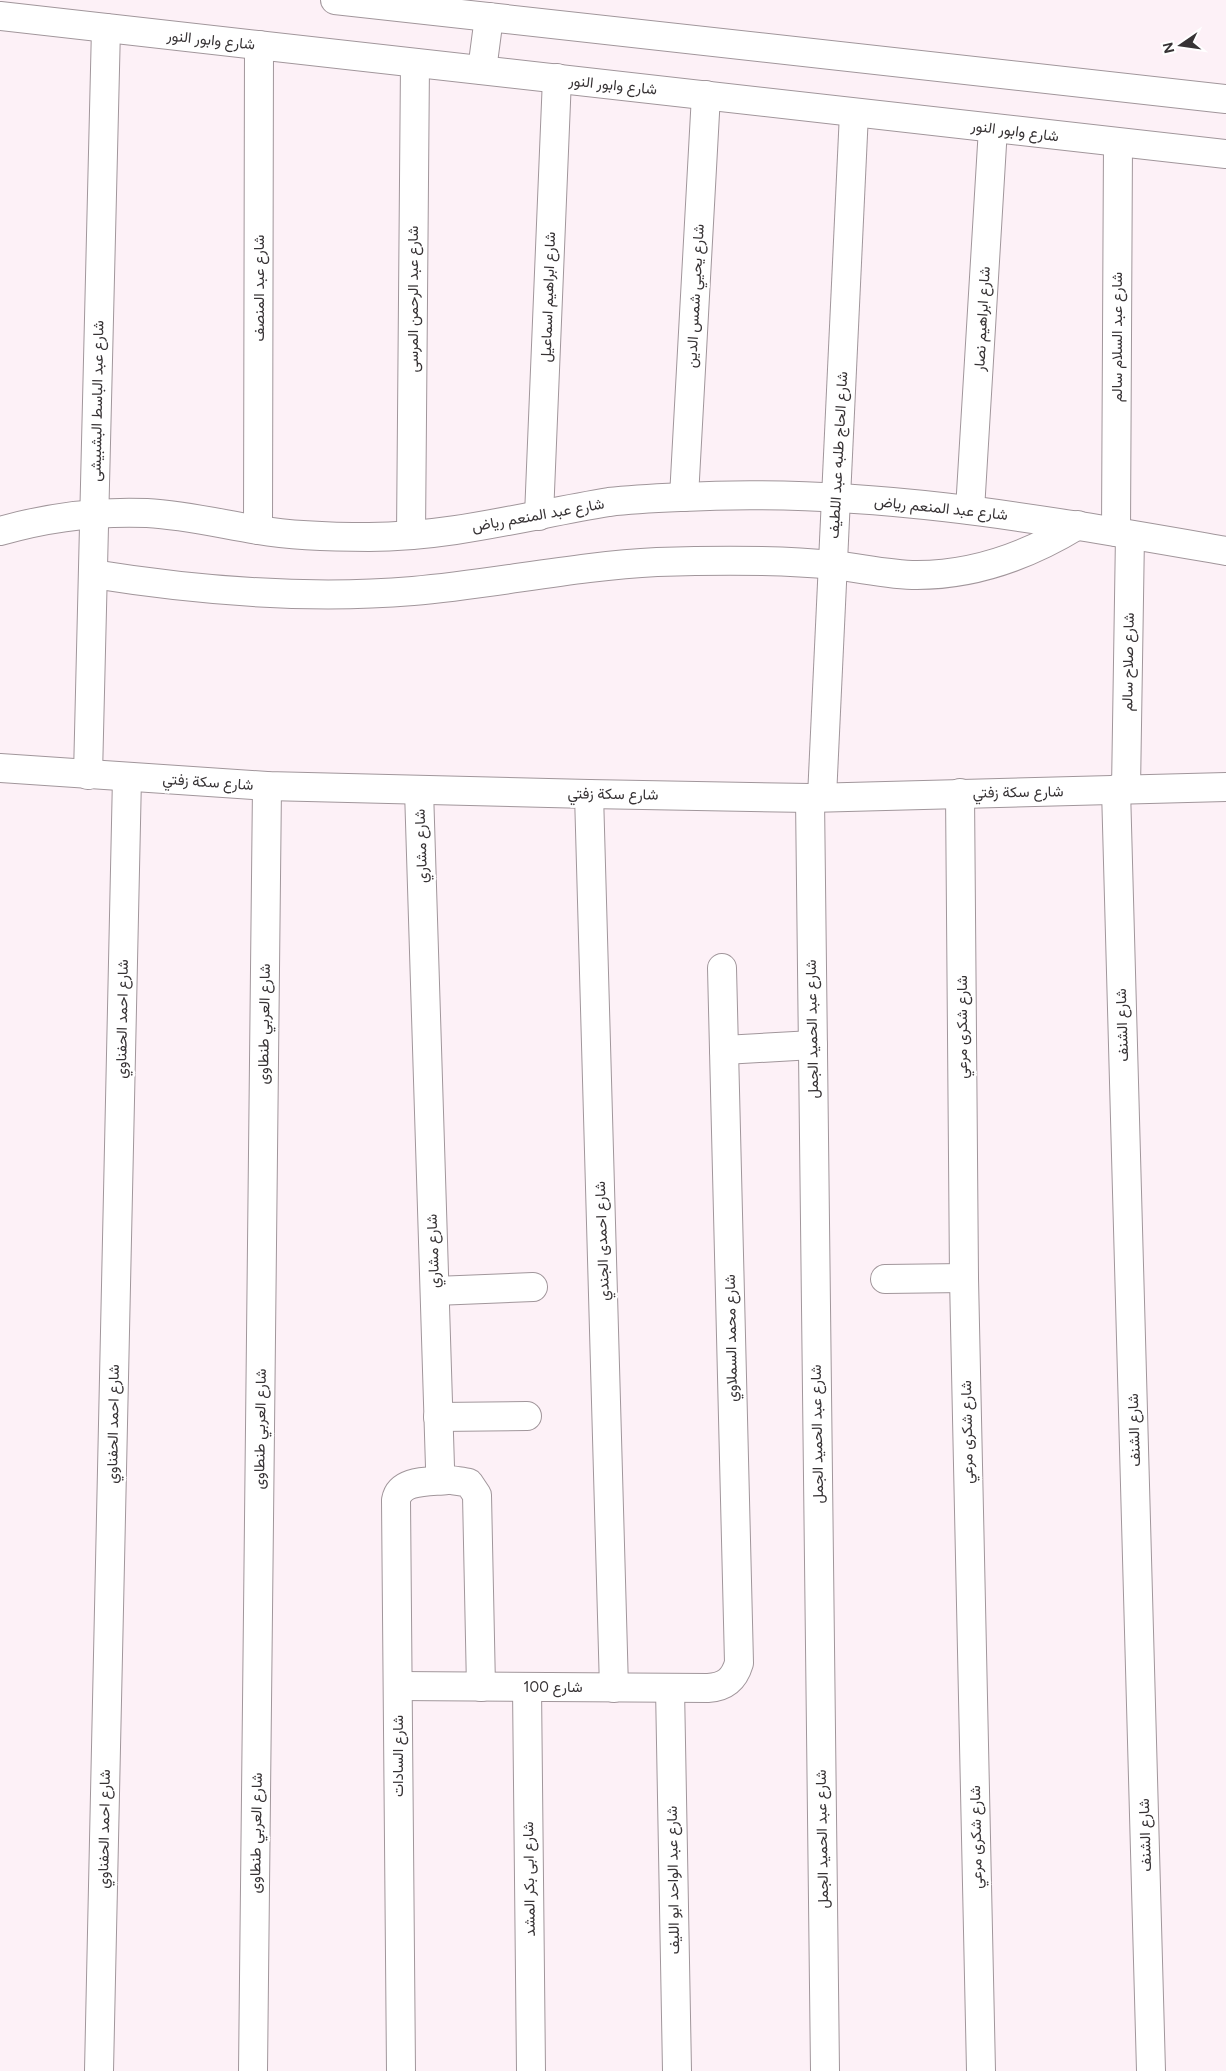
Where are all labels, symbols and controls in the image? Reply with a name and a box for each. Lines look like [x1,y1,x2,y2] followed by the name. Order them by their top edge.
[1156,20,1206,70] north arrow
[165,26,256,56] street label: شارع وابور النور
[1159,41,1178,55] text: N
[567,71,658,101] street label: شارع وابور النور
[969,117,1060,147] street label: شارع وابور النور
[682,223,712,369] street label: شارع يحيي شمس الدين
[404,225,424,372] street label: شارع عبد الرحمن المرسى
[537,231,561,363] street label: شارع ابراهيم اسماعيل
[250,234,270,341] street label: شارع عبد المنصف
[970,266,996,373] street label: شارع ابراهيم نصار
[1108,272,1128,402] street label: شارع عبد السلام سالم
[87,320,109,482] street label: شارع عبد الباسط البشبيشى
[825,371,853,539] street label: شارع الحاج طلبه عبد اللطيف
[873,492,1009,526] street label: شارع عبد المنعم رياض
[470,494,606,537] street label: شارع عبد المنعم رياض
[1118,612,1140,712] street label: شارع صلاح سالم
[162,770,254,798] street label: شارع سكة زفتي
[972,782,1064,806] street label: شارع سكة زفتي
[567,784,659,808] street label: شارع سكة زفتي
[411,808,435,883] street label: شارع مشاري
[112,959,136,1079] street label: شارع احمد الحفناوي
[802,959,824,1099] street label: شارع عبد الحميد الجمل
[254,963,278,1085] street label: شارع العربي طنطاوى
[953,975,975,1079] street label: شارع شكرى مرعي
[1112,988,1134,1062] street label: شارع الشنف
[591,1180,617,1301] street label: شارع احمدى الجندي
[423,1213,447,1288] street label: شارع مشاري
[721,1274,745,1402] street label: شارع محمد السملاوي
[103,1364,127,1484] street label: شارع احمد الحفناوي
[807,1364,829,1504] street label: شارع عبد الحميد الجمل
[250,1368,274,1490] street label: شارع العربي طنطاوى
[957,1380,981,1484] street label: شارع شكرى مرعي
[1124,1393,1146,1467] street label: شارع الشنف
[523,1678,583,1698] street label: شارع 100
[389,1715,409,1797] street label: شارع السادات
[94,1769,118,1889] street label: شارع احمد الحفناوي
[812,1769,834,1909] street label: شارع عبد الحميد الجمل
[246,1772,270,1894] street label: شارع العربي طنطاوى
[966,1785,990,1889] street label: شارع شكرى مرعي
[1135,1798,1157,1872] street label: شارع الشنف
[663,1805,685,1954] street label: شارع عبد الواحد ابو الليف
[519,1821,541,1937] street label: شارع ابى بكر المشد

